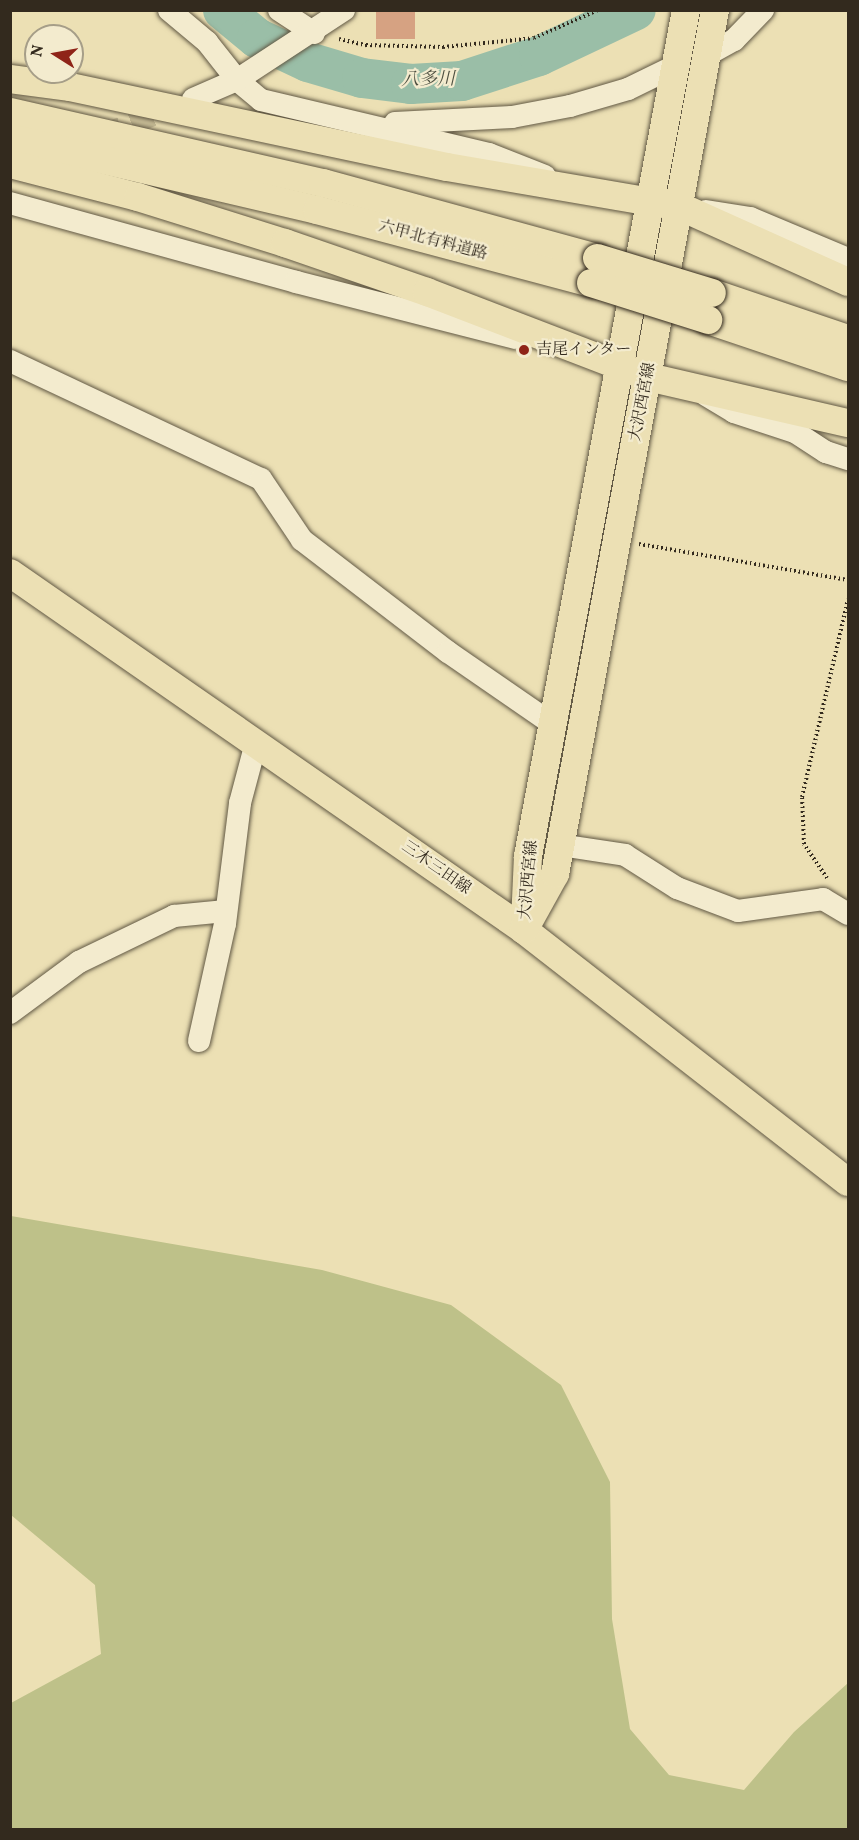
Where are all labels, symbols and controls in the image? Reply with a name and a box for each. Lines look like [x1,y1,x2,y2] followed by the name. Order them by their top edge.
[24,24,84,84] north arrow
[26,43,50,59] text: N
[401,70,455,92] water label: 八多川
[376,217,490,265] street label: 六甲北有料道路
[536,340,632,360] place label: 吉尾インター
[517,343,531,357] marker: 吉尾インター
[626,361,660,443] street label: 大沢西宮線
[398,837,474,899] street label: 三木三田線
[516,839,542,921] street label: 大沢西宮線

